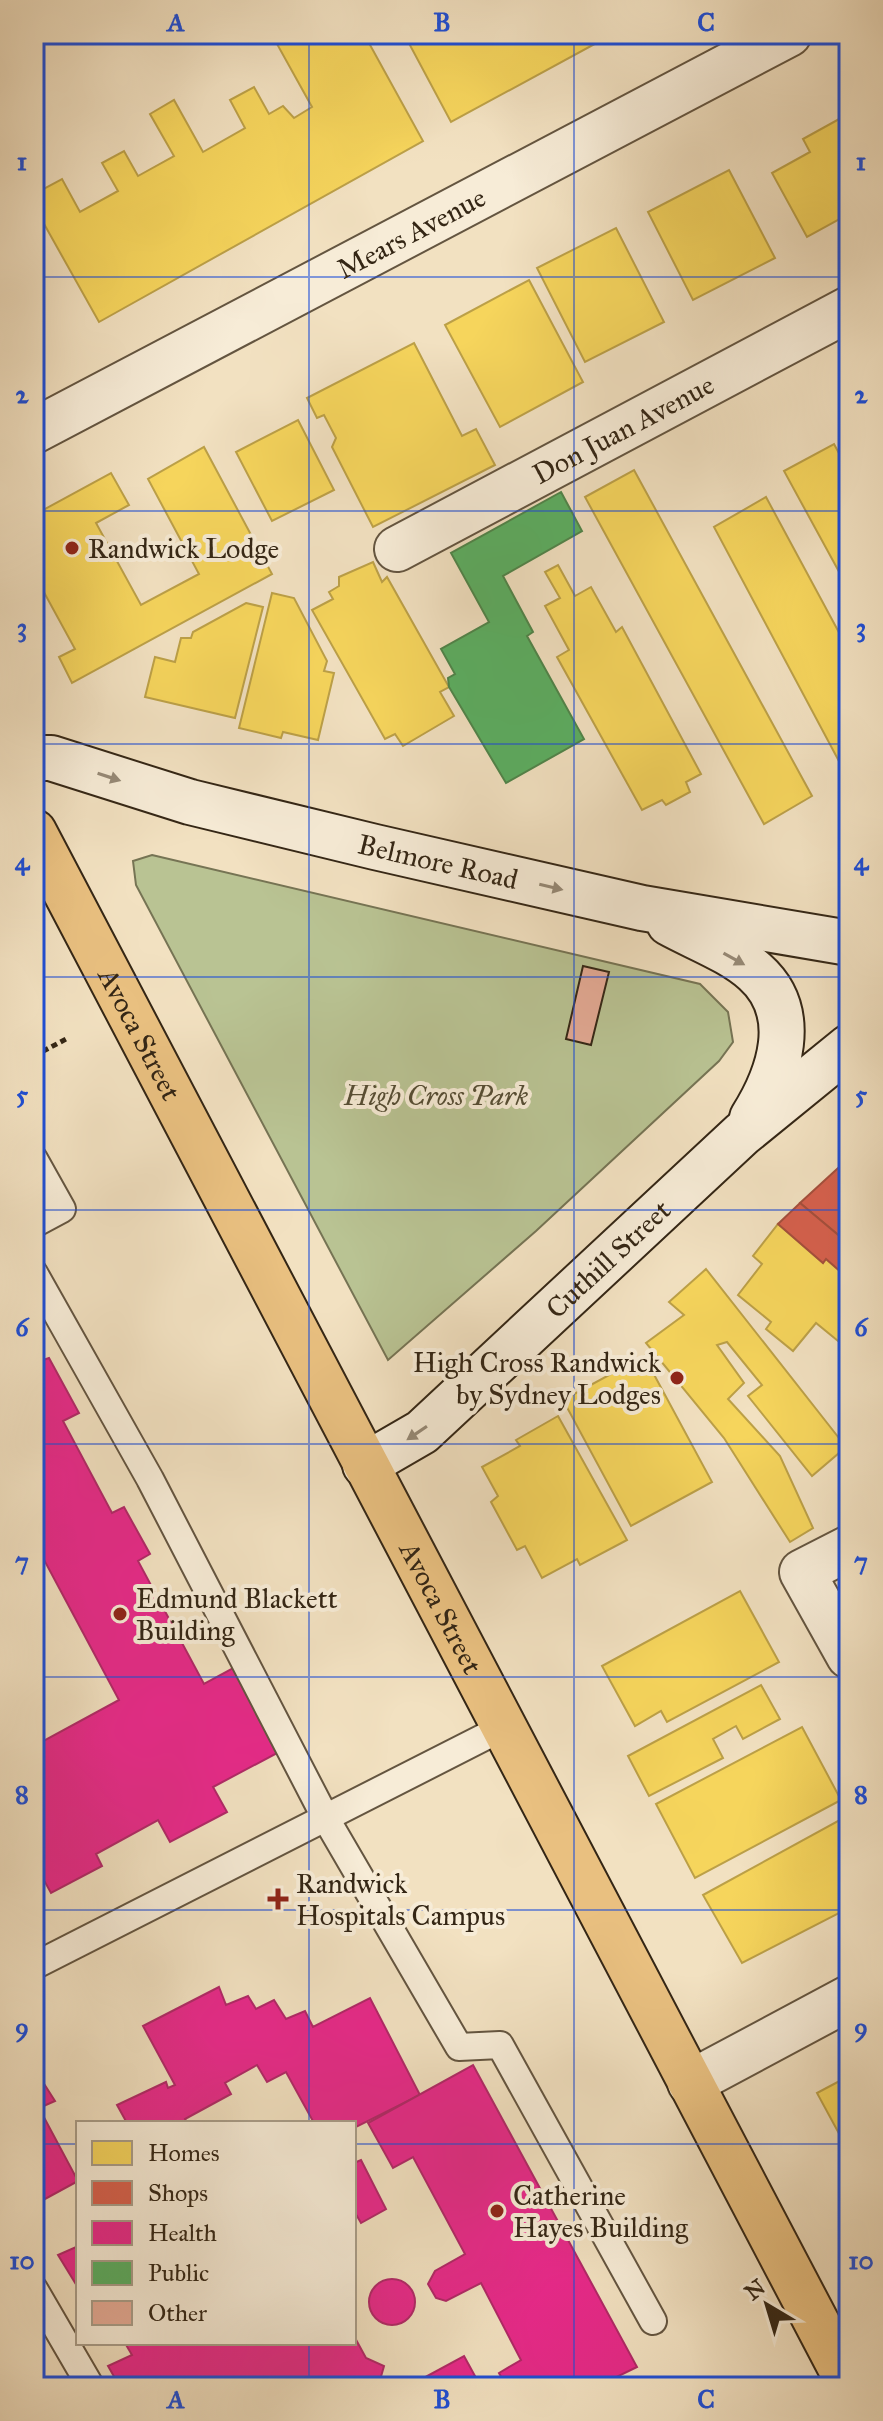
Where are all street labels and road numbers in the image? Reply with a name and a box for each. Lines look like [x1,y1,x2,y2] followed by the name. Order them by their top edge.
[331,180,492,287] street label: Mears Avenue
[527,367,720,492] street label: Don Juan Avenue
[354,827,521,897] street label: Belmore Road
[90,961,189,1106] street label: Avoca Street
[539,1192,678,1326] street label: Cuthill Street
[391,1535,490,1680] street label: Avoca Street

